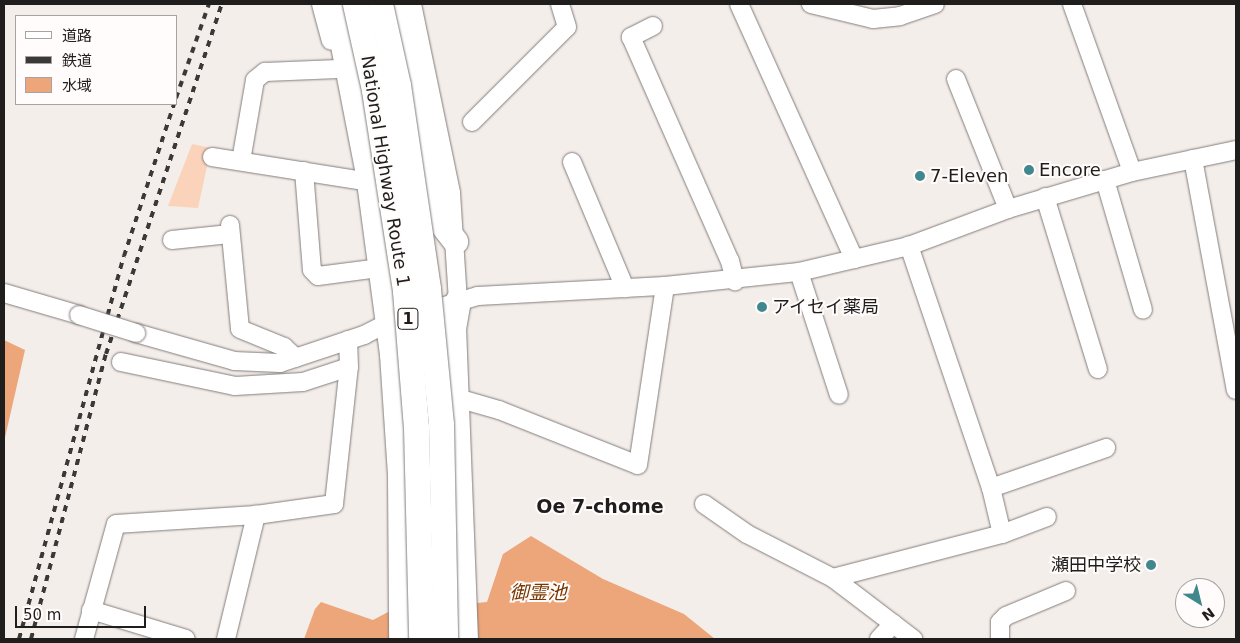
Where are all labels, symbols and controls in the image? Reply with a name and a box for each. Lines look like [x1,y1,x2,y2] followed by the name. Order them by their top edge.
[15,15,178,105] legend
[62,27,92,45] text: 道路
[62,52,92,70] text: 鉄道
[356,54,414,288] street label: National Highway Route 1
[62,77,92,95] text: 水域
[1039,159,1101,181] place label: Encore
[1023,164,1035,176] marker: Encore
[930,165,1009,187] place label: 7-Eleven
[914,170,926,182] marker: 7-Eleven
[772,296,880,318] place label: アイセイ薬局
[756,301,768,313] marker: アイセイ薬局
[397,306,419,332] road number: 1
[536,496,664,518] district label: Oe 7-chome
[1051,554,1141,576] place label: 瀬田中学校
[1145,559,1157,571] marker: 瀬田中学校
[1175,578,1225,628] north arrow
[510,582,566,604] water label: 御霊池
[18,596,149,628] scale bar
[1199,604,1218,624] text: N
[23,606,61,624] text: 50 m

